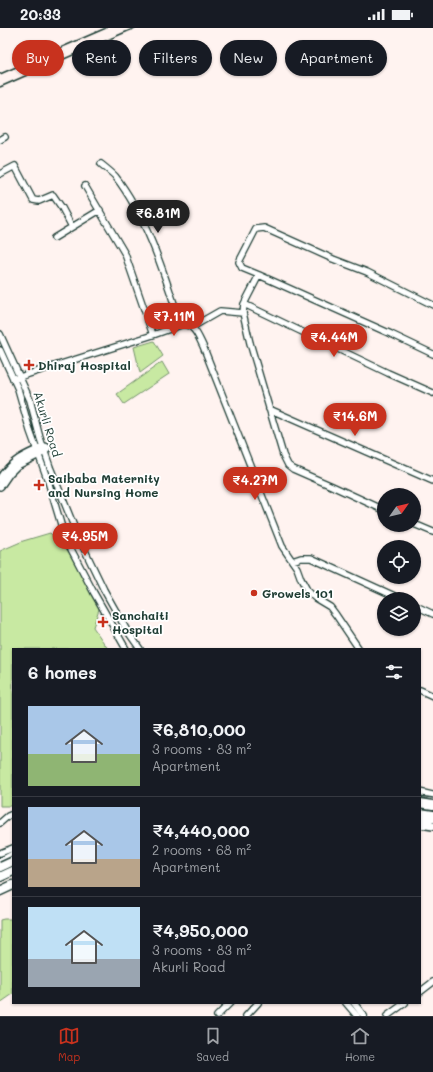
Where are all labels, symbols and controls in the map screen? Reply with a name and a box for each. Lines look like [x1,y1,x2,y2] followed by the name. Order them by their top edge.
[20,4,61,24] text: 20:33
[12,40,64,76] chip: Buy
[72,40,131,76] chip: Rent
[139,40,212,76] chip: Filters
[220,40,277,76] chip: New
[285,40,387,76] chip: Apartment
[125,200,191,234] pin: ₹6.81M
[136,204,180,221] text: ₹6.81M
[141,303,207,337] pin: ₹7.11M
[153,307,195,324] text: ₹7.11M
[301,324,367,358] pin: ₹4.44M
[310,328,358,345] text: ₹4.44M
[38,357,131,373] place label: Dhiraj Hospital
[23,359,35,371] marker: Dhiraj Hospital
[30,389,66,459] street label: Akurli Road
[322,403,388,437] pin: ₹14.6M
[333,407,378,424] text: ₹14.6M
[222,467,288,501] pin: ₹4.27M
[48,470,160,500] place label: Saibaba Maternity and Nursing Home
[232,471,278,488] text: ₹4.27M
[33,479,45,491] marker: Saibaba Maternity and Nursing Home
[377,488,421,532] north arrow
[377,488,421,636] map controls
[52,523,118,557] pin: ₹4.95M
[62,527,108,544] text: ₹4.95M
[377,540,421,584] button: locate
[262,585,333,601] place label: Growels 101
[249,588,259,598] marker: Growels 101
[377,592,421,636] button: layers
[112,607,169,637] place label: Sanchaiti Hospital
[97,616,109,628] marker: Sanchaiti Hospital
[28,661,97,683] text: 6 homes
[383,661,405,683] icon: filters
[152,718,246,740] text: ₹6,810,000
[60,722,108,770] icon: home
[152,740,251,757] text: 3 rooms · 83 m²
[152,757,221,774] text: Apartment
[152,819,250,841] text: ₹4,440,000
[60,823,108,871] icon: home
[152,841,251,858] text: 2 rooms · 68 m²
[152,858,221,875] text: Apartment
[152,919,248,941] text: ₹4,950,000
[60,923,108,971] icon: home
[152,941,251,958] text: 3 rooms · 83 m²
[152,958,225,975] text: Akurli Road
[58,1025,80,1064] tab: Map
[196,1025,229,1064] tab: Saved
[345,1025,375,1064] tab: Home

